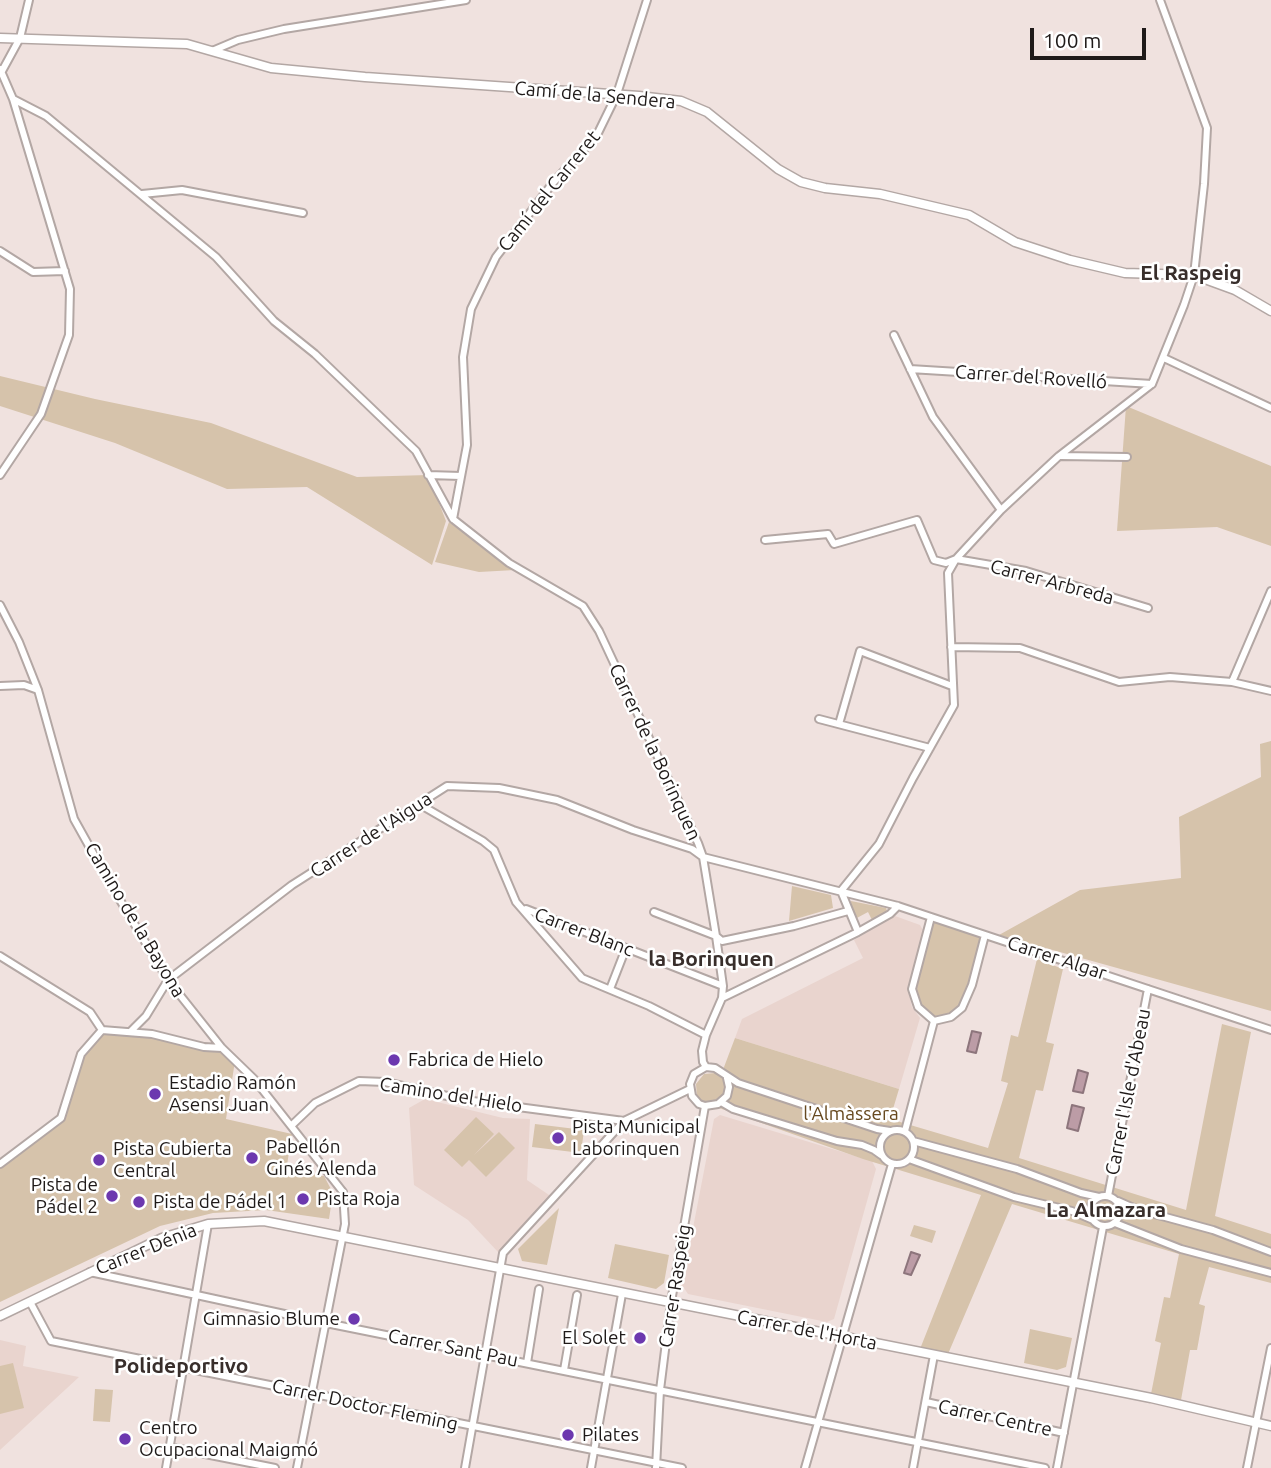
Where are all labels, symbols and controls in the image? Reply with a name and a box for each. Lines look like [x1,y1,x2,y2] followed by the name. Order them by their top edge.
[1033,14,1148,58] scale bar
[1043,28,1101,52] text: 100 m
[513,77,677,113] street label: Camí de la Sendera
[493,126,605,256] street label: Camí del Carreret
[1140,260,1242,286] district label: El Raspeig
[954,360,1108,394] street label: Carrer del Rovelló
[988,555,1116,609] street label: Carrer Arbreda
[604,660,706,844] street label: Carrer de la Borinquen
[306,787,436,883] street label: Carrer de l'Aigua
[80,838,190,1002] street label: Camino de la Bayona
[531,903,637,961] street label: Carrer Blanc
[1004,931,1110,985] street label: Carrer Algar
[648,946,774,972] district label: la Borinquen
[1101,1007,1155,1177] street label: Carrer l'Isle d'Abeau
[408,1049,543,1071] place label: Fabrica de Hielo
[386,1052,402,1068] marker: Fabrica de Hielo
[169,1072,296,1116] place label: Estadio Ramón Asensi Juan
[378,1072,524,1118] street label: Camino del Hielo
[147,1086,163,1102] marker: Estadio Ramón Asensi Juan
[803,1103,899,1125] park label: l'Almàssera
[572,1116,700,1160] place label: Pista Municipal Laborinquen
[550,1130,566,1146] marker: Pista Municipal Laborinquen
[266,1136,377,1180] place label: Pabellón Ginés Alenda
[113,1138,232,1182] place label: Pista Cubierta Central
[244,1150,260,1166] marker: Pabellón Ginés Alenda
[91,1152,107,1168] marker: Pista Cubierta Central
[31,1174,98,1218] place label: Pista de Pádel 2
[104,1188,120,1204] marker: Pista de Pádel 2
[317,1188,400,1210] place label: Pista Roja
[153,1191,287,1213] place label: Pista de Pádel 1
[295,1191,311,1207] marker: Pista Roja
[131,1194,147,1210] marker: Pista de Pádel 1
[1046,1197,1166,1223] district label: La Almazara
[92,1218,200,1280] street label: Carrer Dénia
[654,1223,696,1349] street label: Carrer Raspeig
[735,1305,879,1355] street label: Carrer de l'Horta
[203,1308,340,1330] place label: Gimnasio Blume
[346,1311,362,1327] marker: Gimnasio Blume
[386,1324,520,1372] street label: Carrer Sant Pau
[562,1327,626,1349] place label: El Solet
[632,1330,648,1346] marker: El Solet
[114,1353,248,1379] district label: Polideportivo
[270,1374,460,1436] street label: Carrer Doctor Fleming
[936,1395,1054,1441] street label: Carrer Centre
[139,1417,318,1461] place label: Centro Ocupacional Maigmó
[582,1424,639,1446] place label: Pilates
[560,1427,576,1443] marker: Pilates
[117,1431,133,1447] marker: Centro Ocupacional Maigmó

